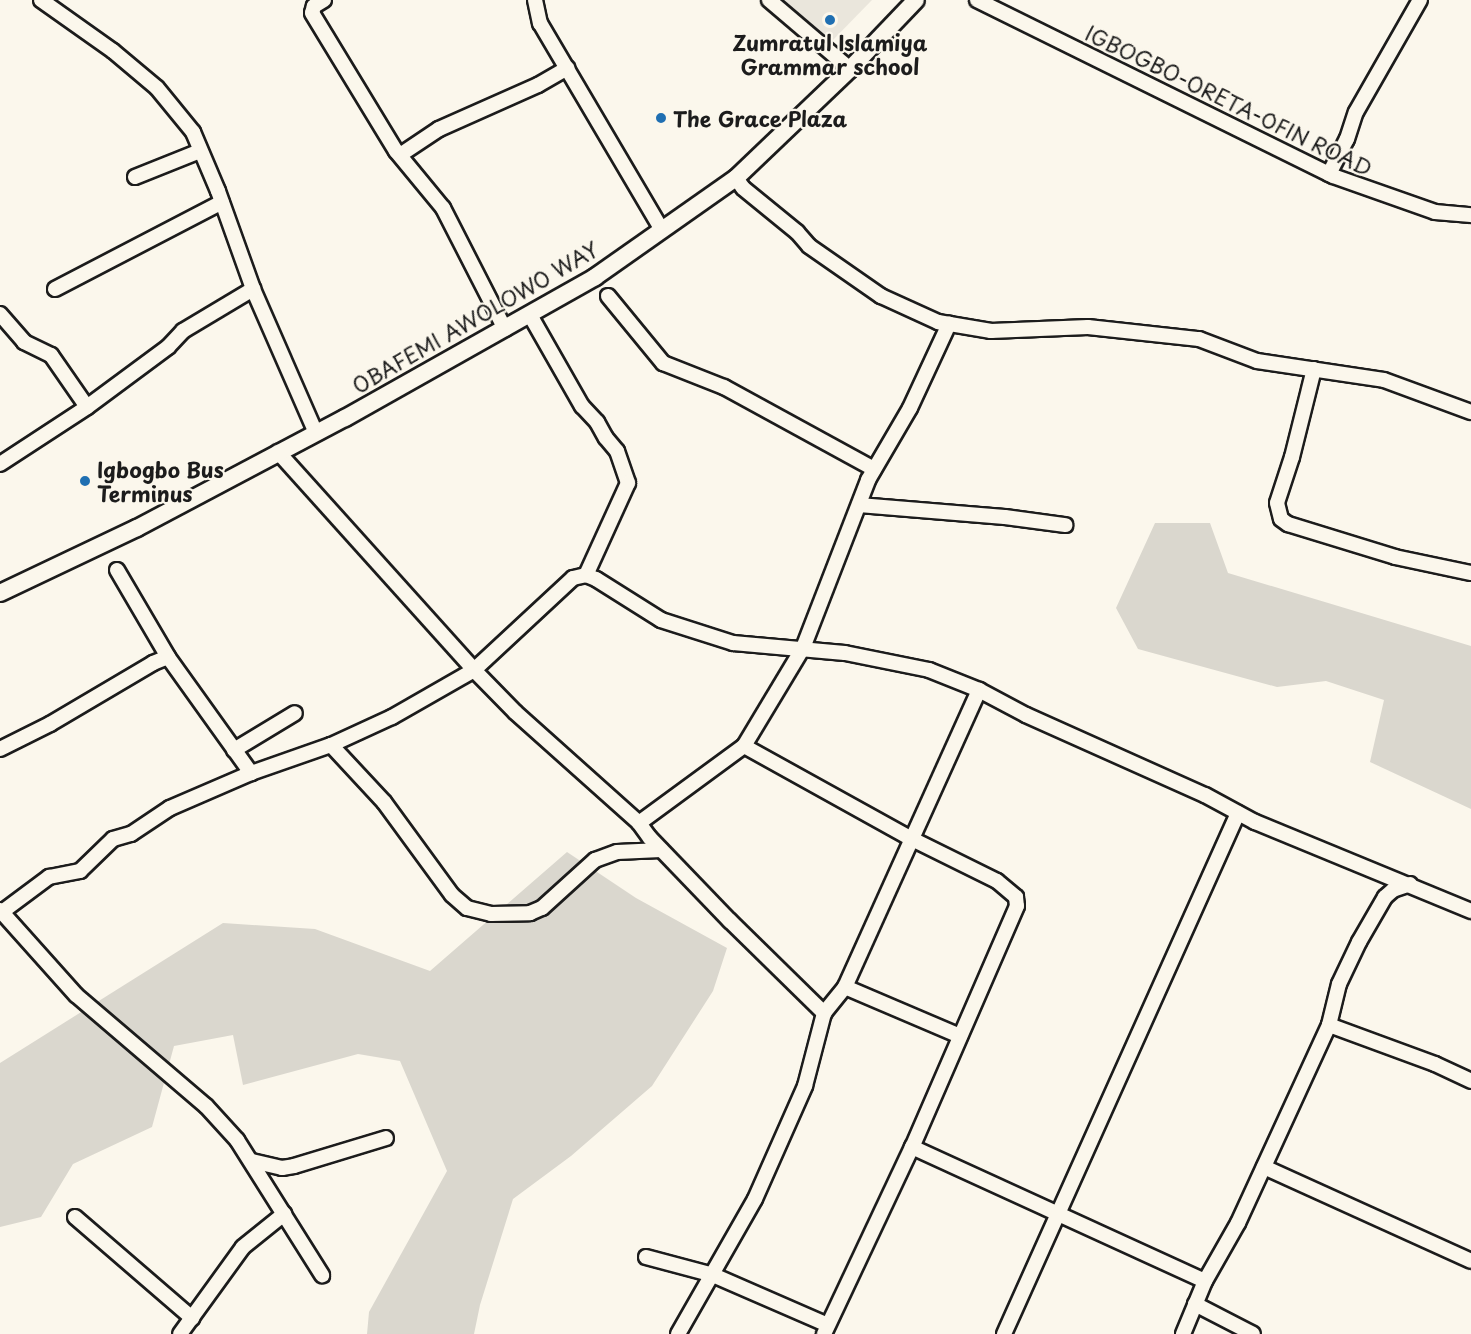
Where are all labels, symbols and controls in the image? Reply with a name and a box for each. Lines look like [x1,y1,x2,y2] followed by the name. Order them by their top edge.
[823,13,837,27] marker: Zumratul Islamiya Grammar school
[1081,19,1377,181] street label: IGBOGBO-ORETA-OFIN ROAD
[732,29,928,79] place label: Zumratul Islamiya Grammar school
[673,105,848,131] place label: The Grace Plaza
[654,111,668,125] marker: The Grace Plaza
[347,236,603,398] street label: OBAFEMI AWOLOWO WAY
[97,456,224,506] place label: Igbogbo Bus Terminus
[78,474,92,488] marker: Igbogbo Bus Terminus

